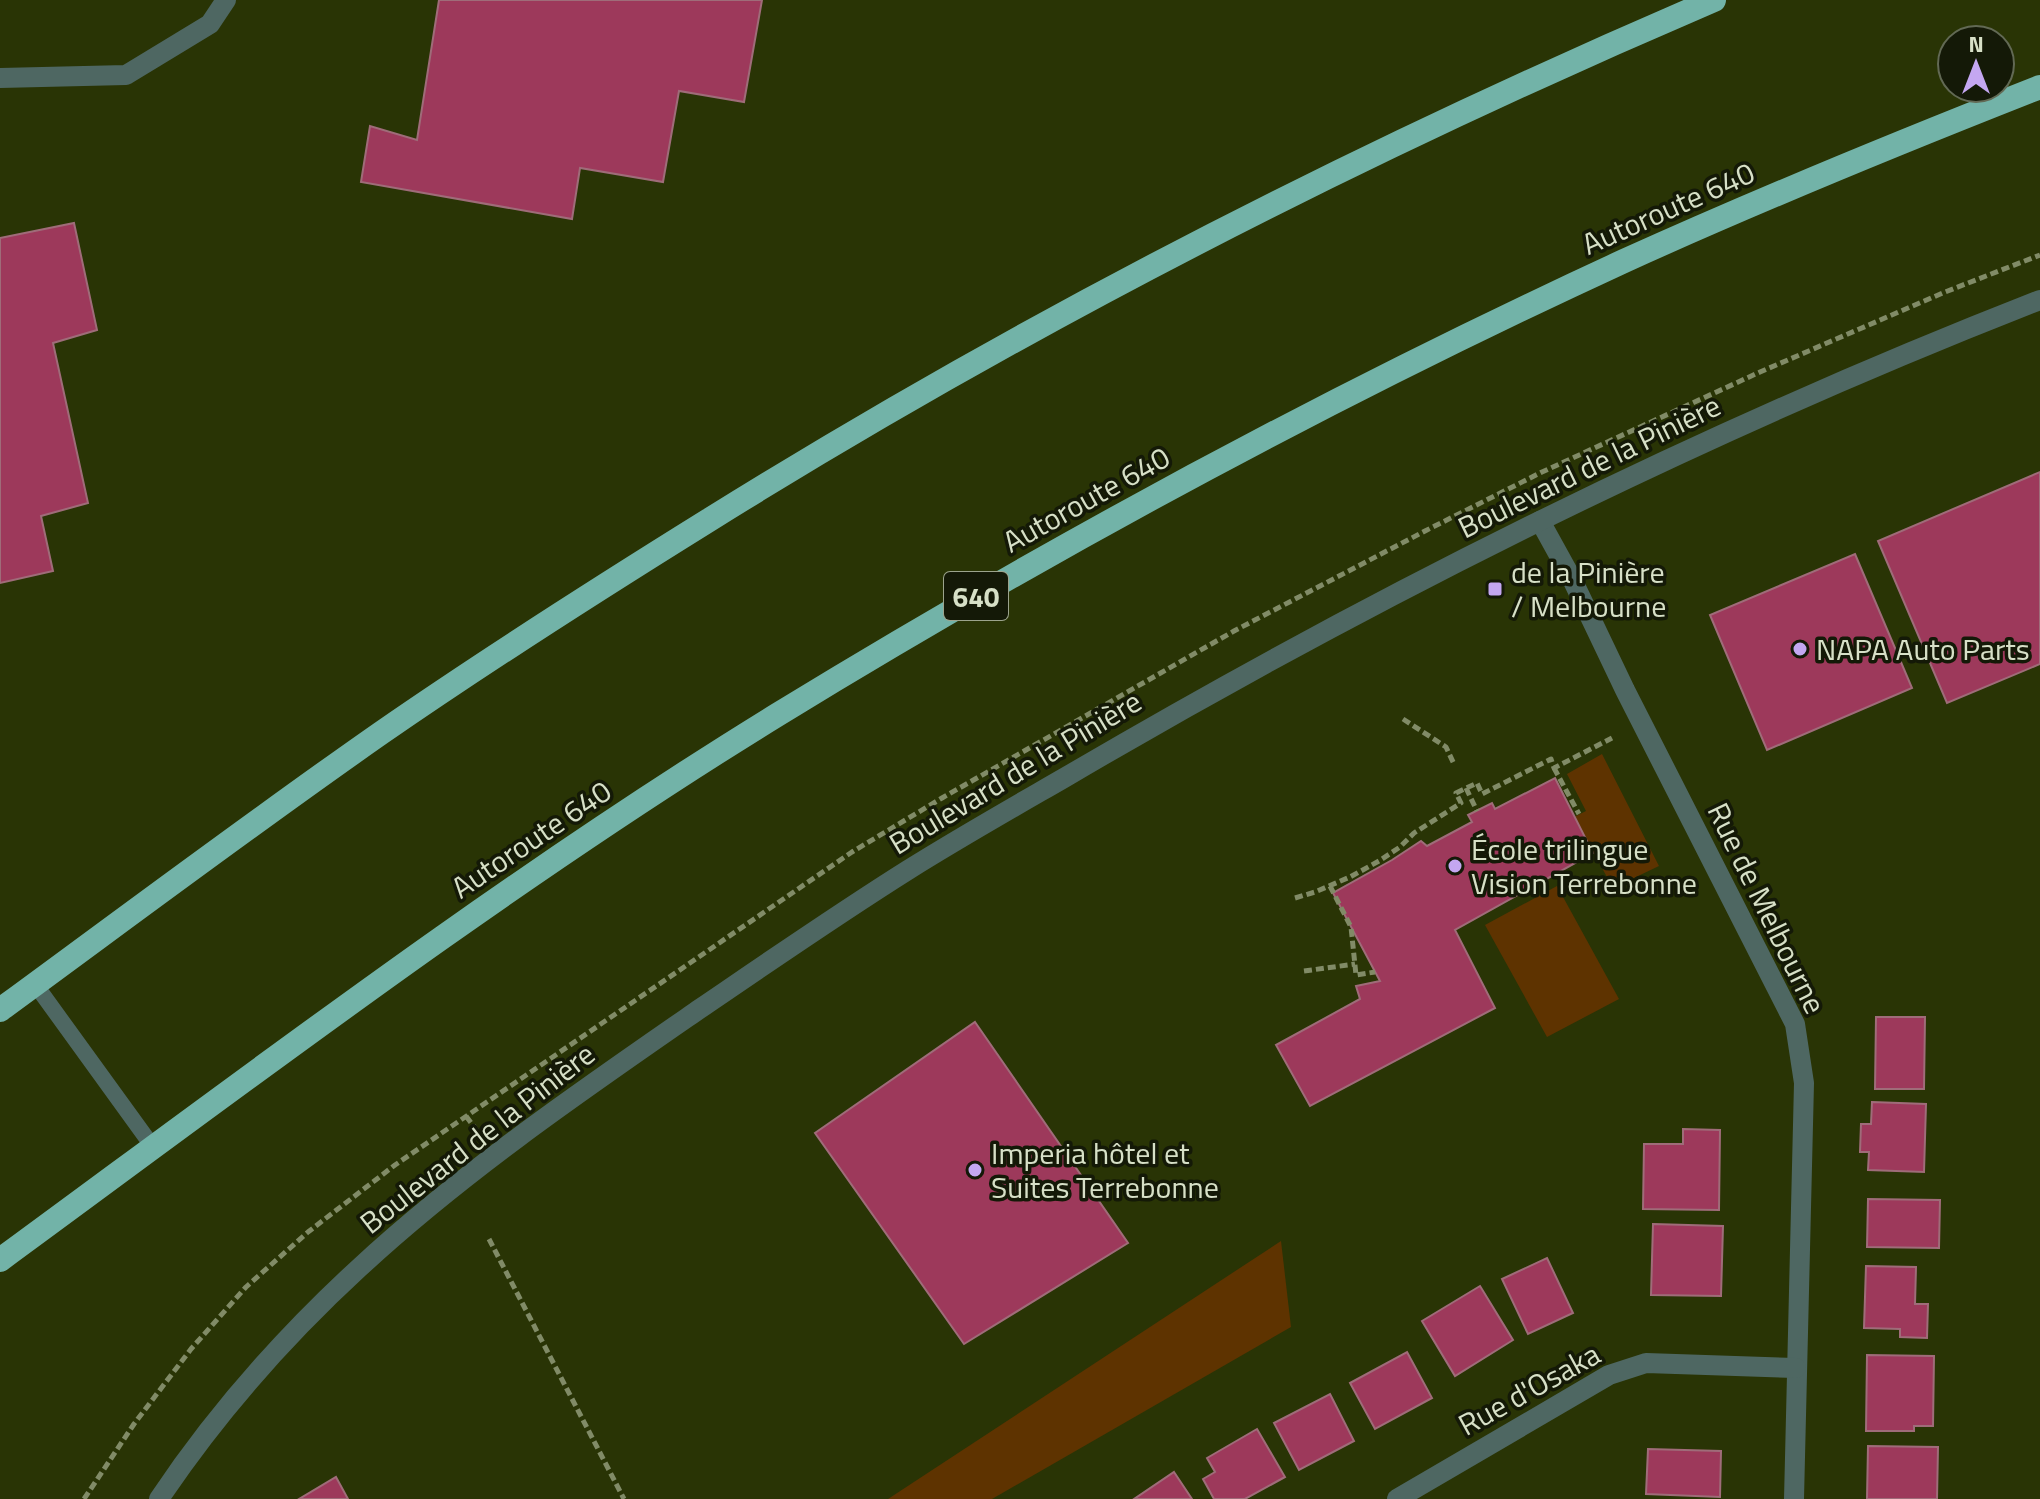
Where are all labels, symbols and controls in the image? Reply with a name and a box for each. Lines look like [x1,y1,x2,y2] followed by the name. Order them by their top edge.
[1936,24,2016,104] north arrow
[1968,27,1984,61] text: N
[1574,149,1762,267] street label: Autoroute 640
[1450,382,1728,550] street label: Boulevard de la Pinière
[994,434,1178,564] street label: Autoroute 640
[1511,549,1666,629] place label: de la Pinière / Melbourne
[944,572,1008,620] road number: 640
[1486,580,1504,598] marker: de la Pinière / Melbourne
[1816,626,2030,672] place label: NAPA Auto Parts
[1791,640,1809,658] marker: NAPA Auto Parts
[880,678,1150,866] street label: Boulevard de la Pinière
[442,768,620,910] street label: Autoroute 640
[1696,795,1838,1021] street label: Rue de Melbourne
[1471,826,1697,906] place label: École trilingue Vision Terrebonne
[1446,857,1464,875] marker: École trilingue Vision Terrebonne
[350,1031,604,1245] street label: Boulevard de la Pinière
[991,1130,1219,1210] place label: Imperia hôtel et Suites Terrebonne
[966,1161,984,1179] marker: Imperia hôtel et Suites Terrebonne
[1450,1331,1608,1447] street label: Rue d'Osaka

